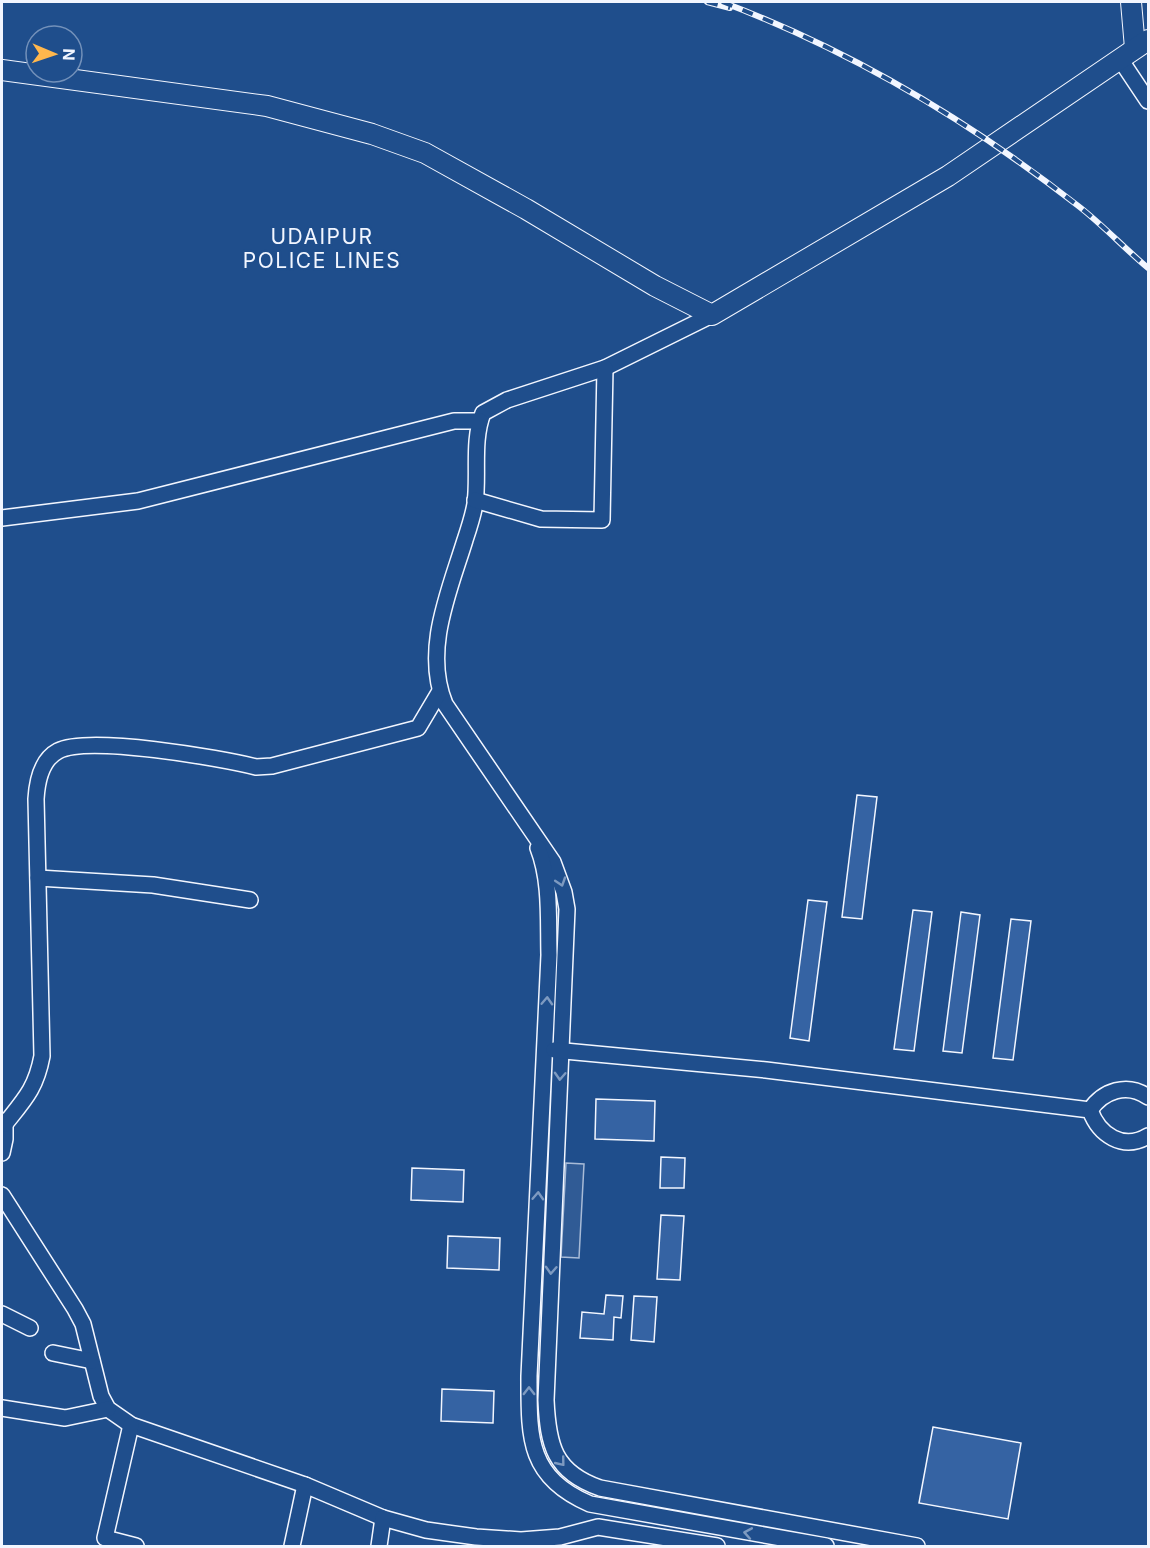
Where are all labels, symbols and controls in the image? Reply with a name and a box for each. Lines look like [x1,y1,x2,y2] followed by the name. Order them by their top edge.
[24,24,84,84] north arrow
[59,48,79,61] text: N
[243,224,401,273] district label: UDAIPUR POLICE LINES
[554,876,566,887] one-way arrow
[540,997,553,1006] one-way arrow
[554,1071,567,1080] one-way arrow
[531,1191,544,1200] one-way arrow
[545,1266,558,1275] one-way arrow
[523,1386,535,1395] one-way arrow
[554,1455,565,1466] one-way arrow
[743,1527,752,1539] one-way arrow

